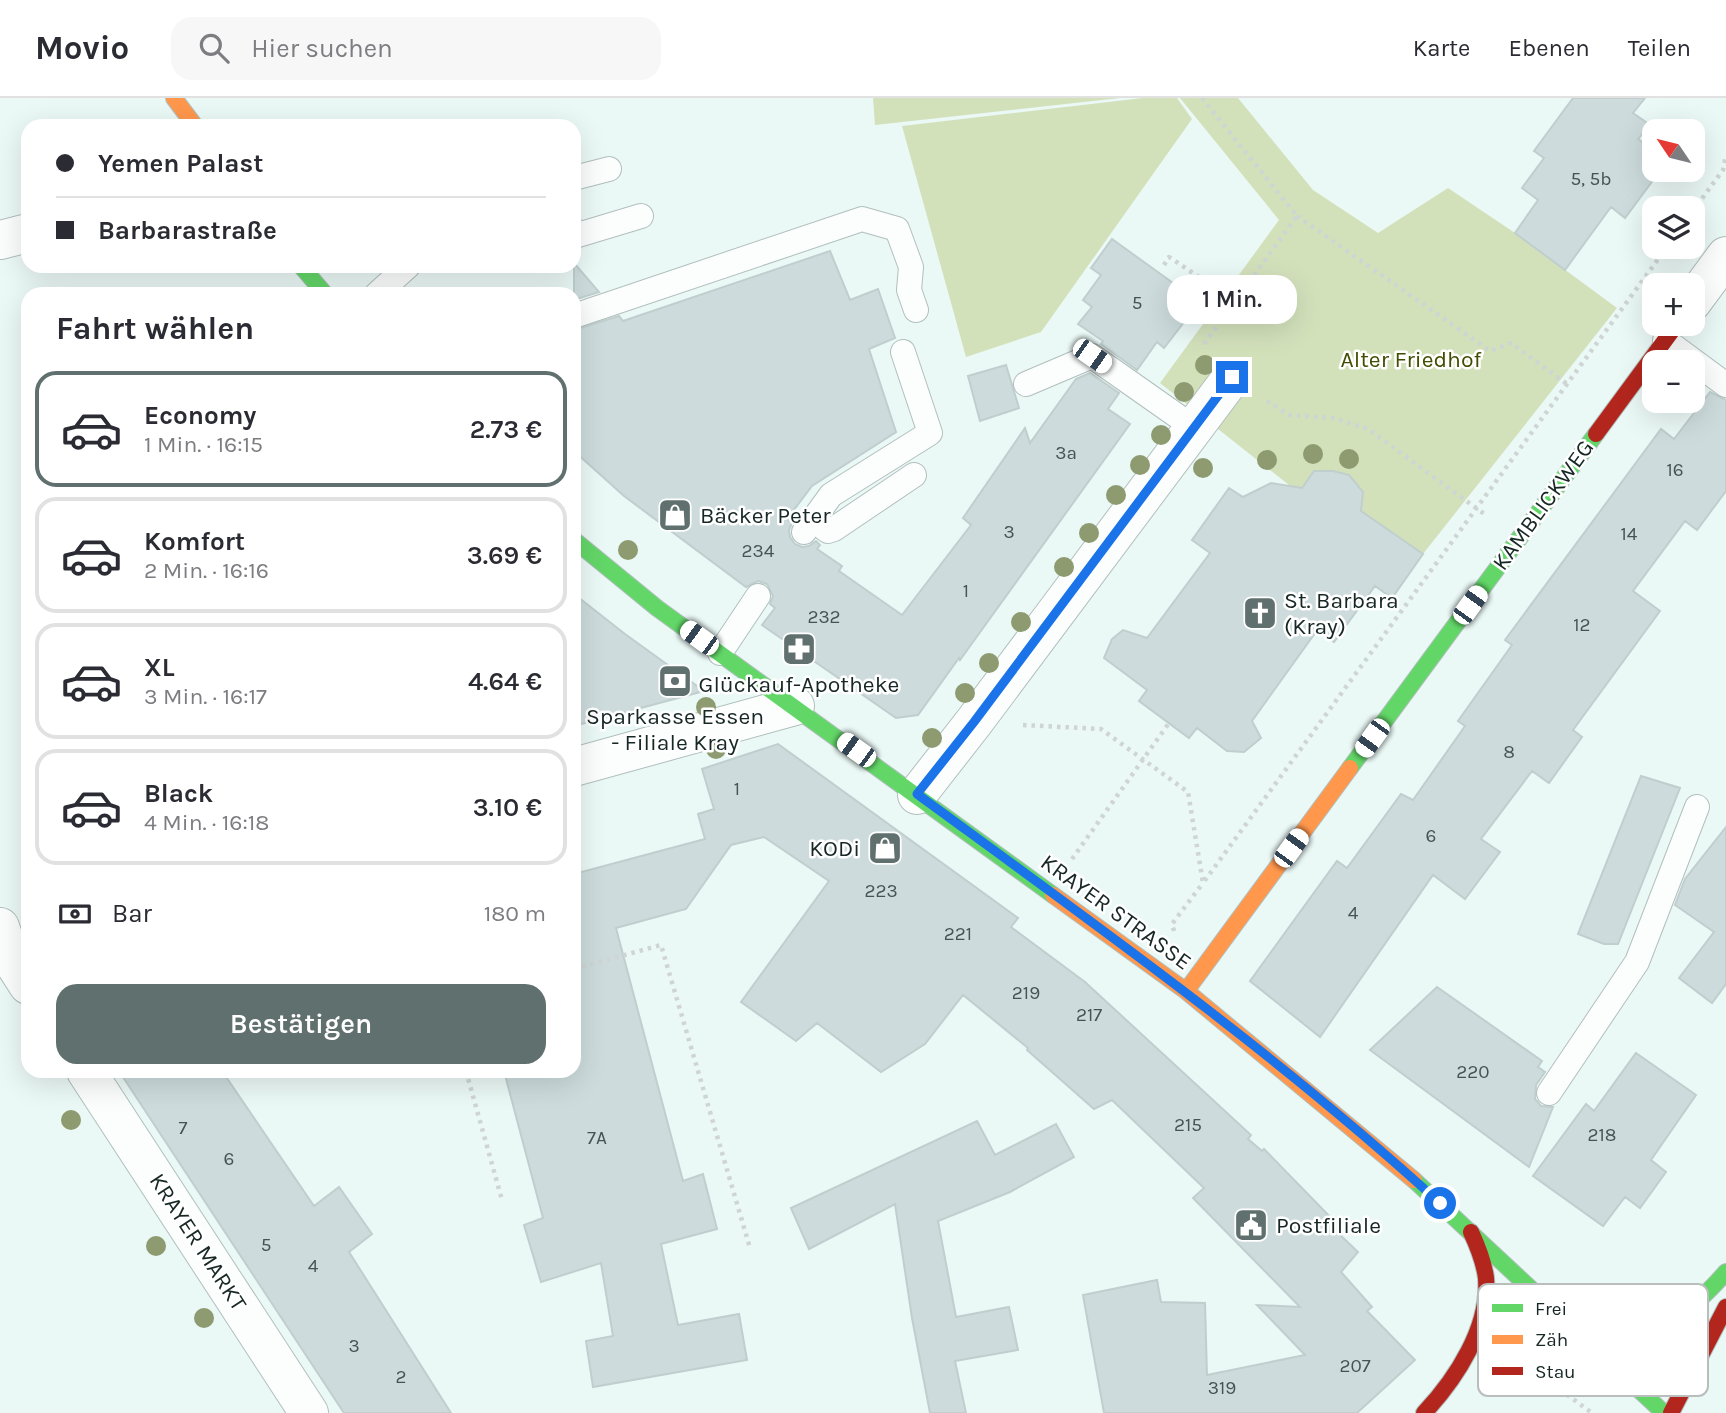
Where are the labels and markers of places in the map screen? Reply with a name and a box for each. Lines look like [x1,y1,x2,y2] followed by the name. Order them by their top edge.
[656,496,694,534] shop icon: Bäcker Peter
[700,502,831,529] place label: Bäcker Peter
[1284,587,1399,640] place label: St. Barbara (Kray)
[1241,594,1279,632] church icon: St. Barbara (Kray)
[780,630,818,668] pharmacy icon: Glückauf-Apotheke
[656,662,694,700] bank icon: Sparkasse Essen - Filiale Kray
[699,671,899,698] place label: Glückauf-Apotheke
[586,703,764,756] place label: Sparkasse Essen - Filiale Kray
[866,829,904,867] shop icon: KODi
[809,835,860,862] place label: KODi
[1232,1206,1270,1244] public building icon: Postfiliale
[1276,1212,1381,1239] place label: Postfiliale

